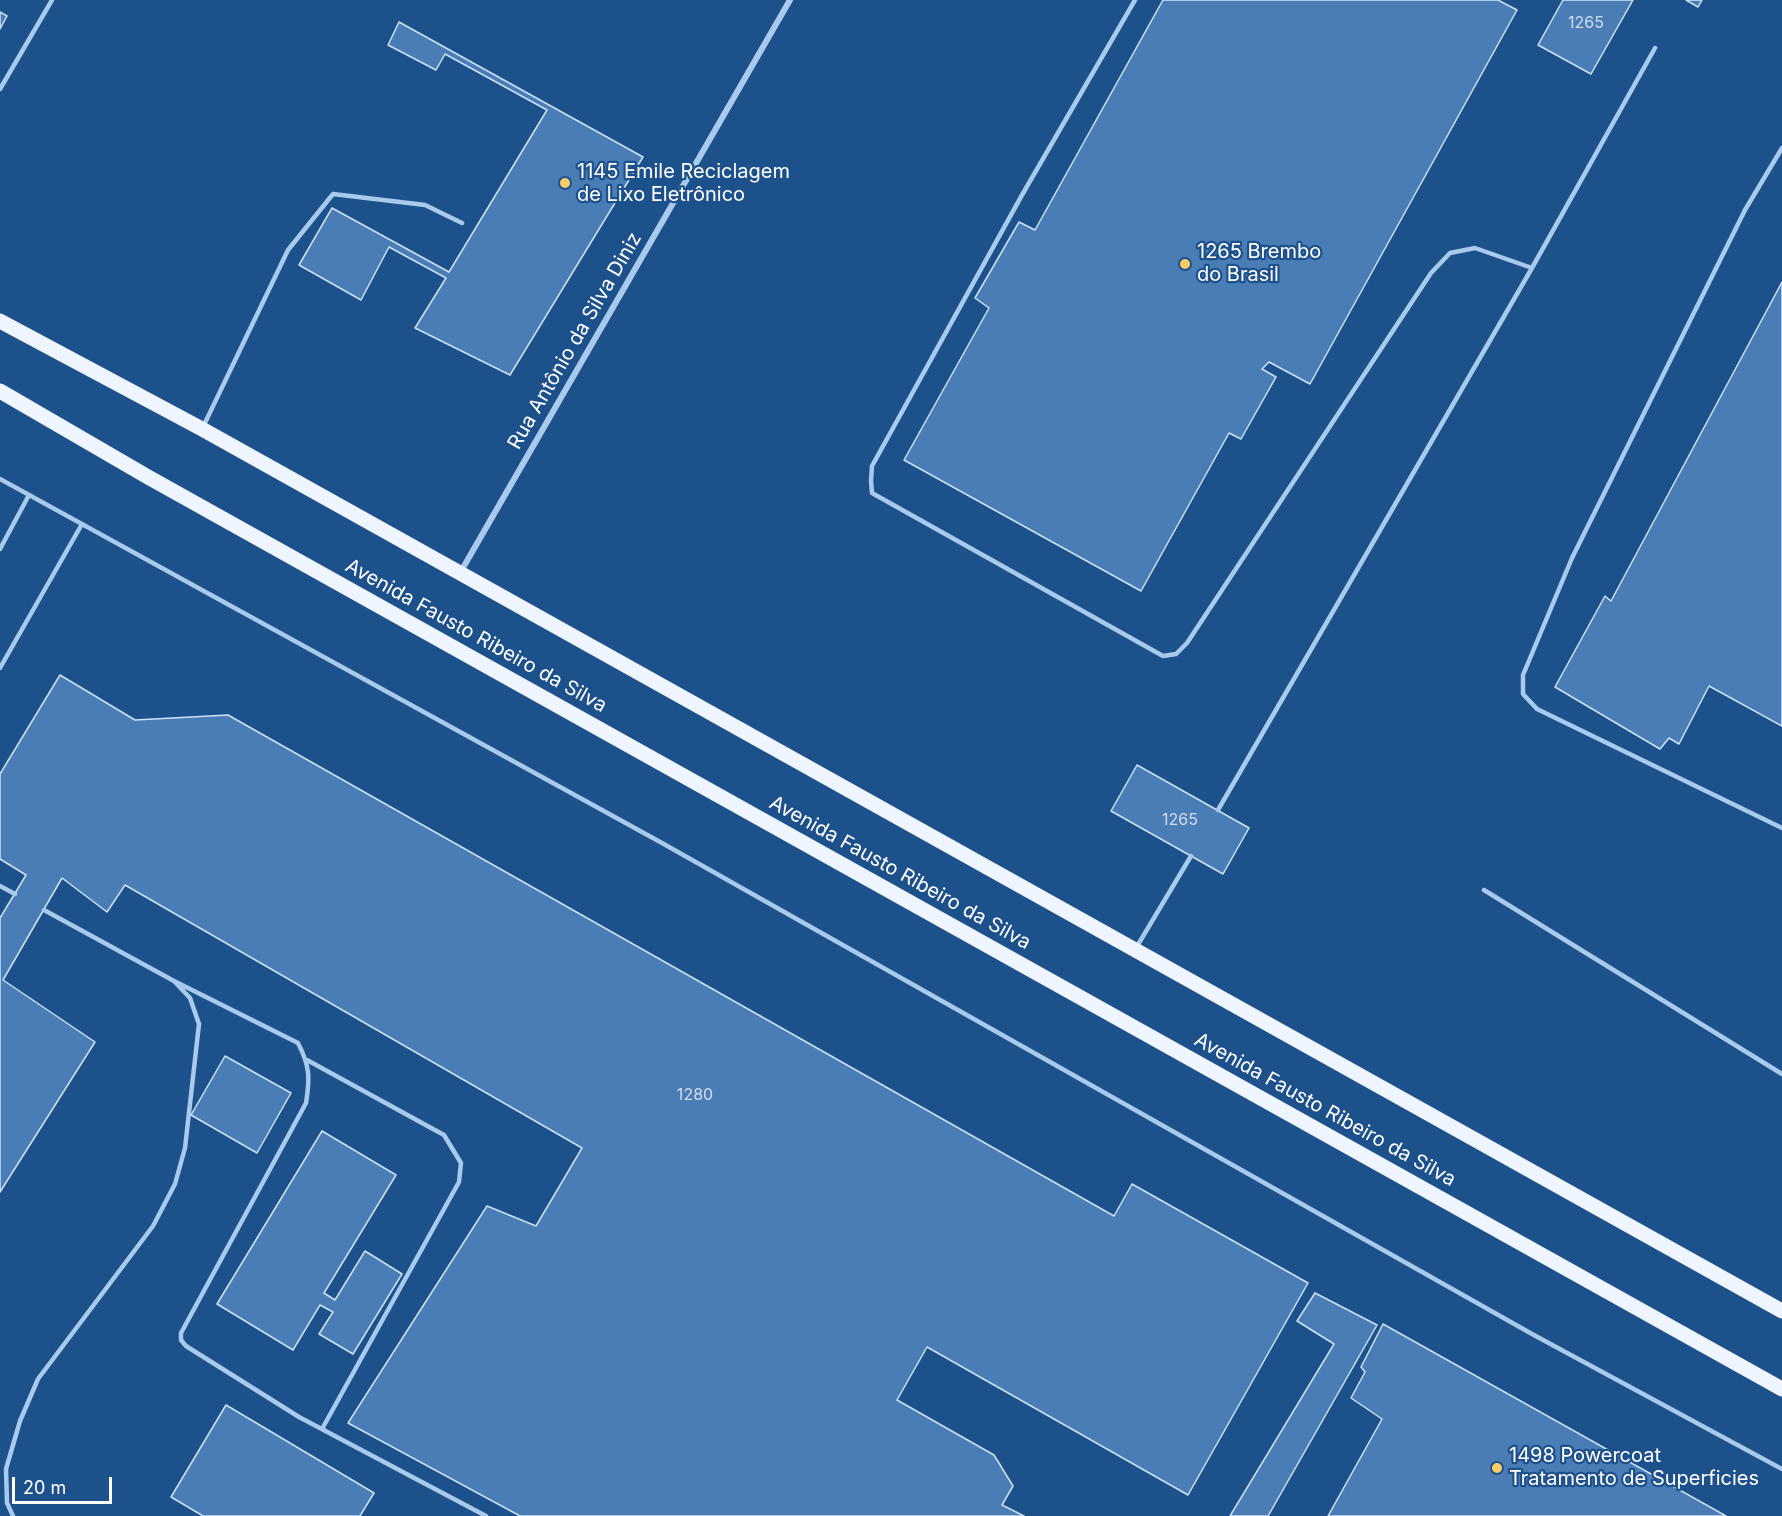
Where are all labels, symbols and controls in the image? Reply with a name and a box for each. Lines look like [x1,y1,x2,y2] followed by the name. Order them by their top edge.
[1568,13,1604,33] house number: 1265
[577,160,790,207] place label: 1145 Emile Reciclagem de Lixo Eletrônico
[558,176,572,190] marker: 1145 Emile Reciclagem de Lixo Eletrônico
[503,228,647,454] street label: Rua Antônio da Silva Diniz
[1197,240,1321,287] place label: 1265 Brembo do Brasil
[1178,257,1192,271] marker: 1265 Brembo do Brasil
[341,554,611,718] street label: Avenida Fausto Ribeiro da Silva
[765,791,1035,955] street label: Avenida Fausto Ribeiro da Silva
[1162,810,1198,830] house number: 1265
[1190,1028,1460,1192] street label: Avenida Fausto Ribeiro da Silva
[677,1085,713,1105] house number: 1280
[1509,1444,1759,1491] place label: 1498 Powercoat Tratamento de Superficies
[1490,1461,1504,1475] marker: 1498 Powercoat Tratamento de Superficies
[15,1465,116,1503] scale bar
[23,1477,66,1498] text: 20 m

